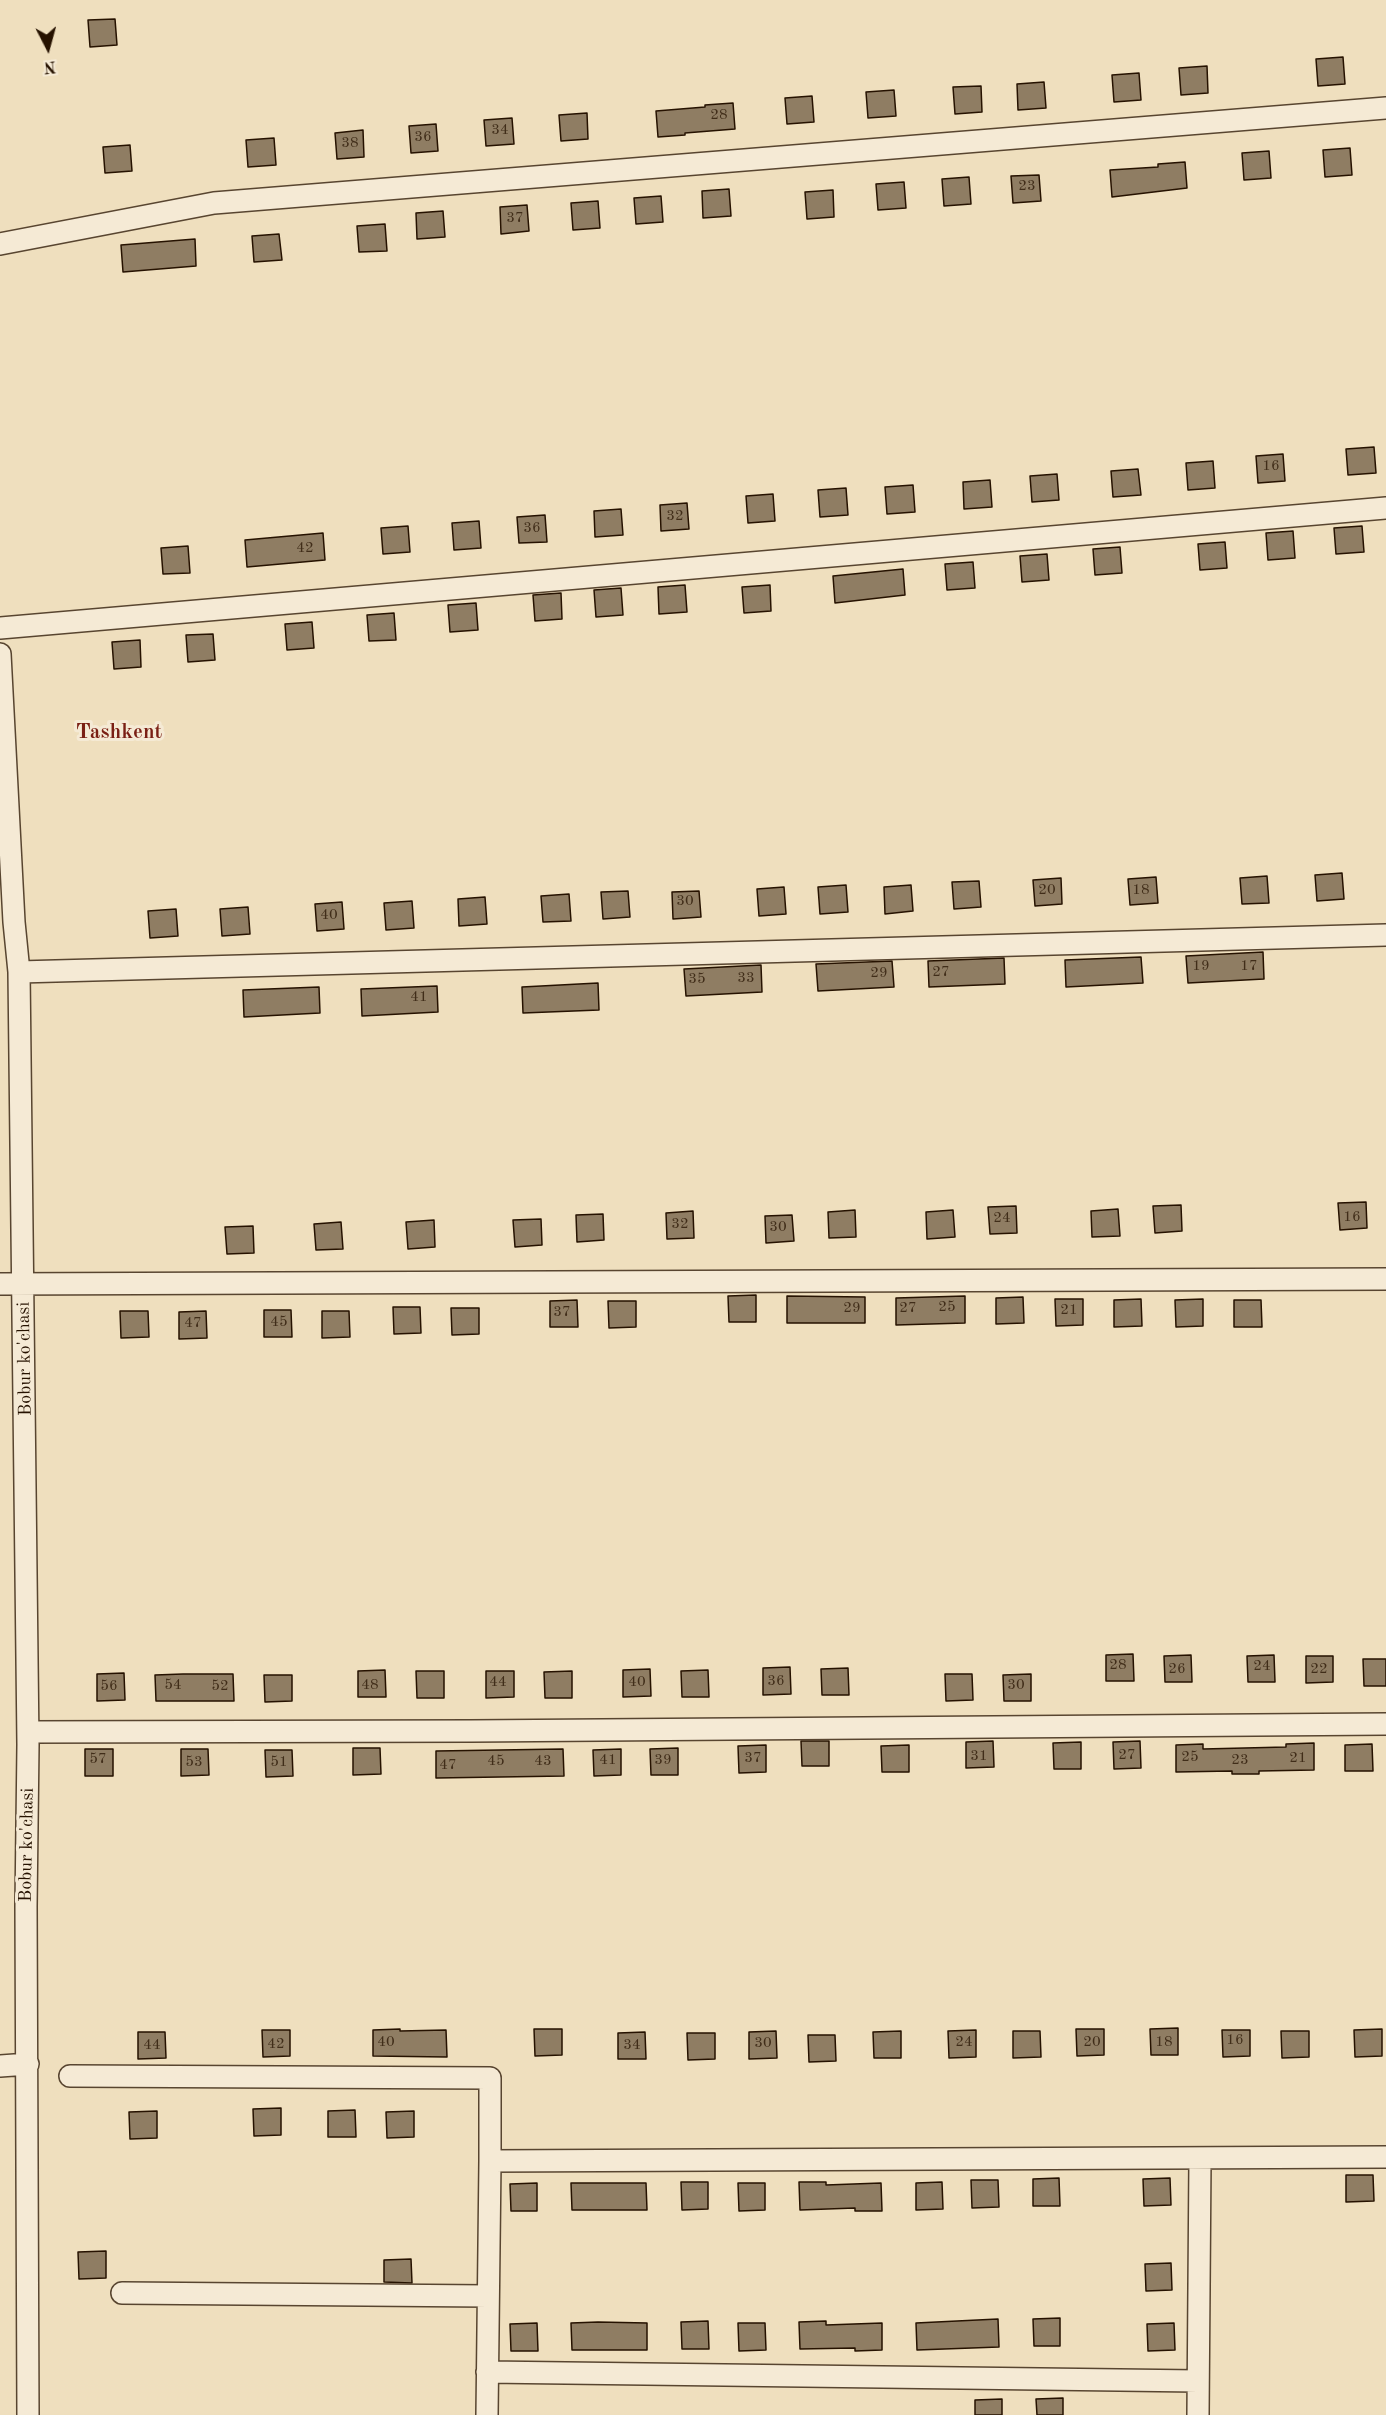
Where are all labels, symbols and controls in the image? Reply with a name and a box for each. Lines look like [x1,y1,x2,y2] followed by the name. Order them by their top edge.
[18,18,78,78] north arrow
[43,57,57,74] text: N
[710,106,728,124] house number: 28
[491,121,509,139] house number: 34
[414,128,432,146] house number: 36
[341,134,359,152] house number: 38
[1018,177,1036,195] house number: 23
[506,209,524,227] house number: 37
[1262,457,1280,475] house number: 16
[666,507,684,525] house number: 32
[523,519,541,537] house number: 36
[296,539,314,557] house number: 42
[76,719,162,745] district label: Tashkent
[1038,881,1056,899] house number: 20
[1132,881,1150,899] house number: 18
[676,892,694,910] house number: 30
[320,906,338,924] house number: 40
[1192,957,1210,975] house number: 19
[1240,957,1258,975] house number: 17
[932,963,950,981] house number: 27
[870,964,888,982] house number: 29
[737,969,755,987] house number: 33
[688,970,706,988] house number: 35
[410,988,428,1006] house number: 41
[1343,1208,1361,1226] house number: 16
[993,1209,1011,1227] house number: 24
[671,1215,689,1233] house number: 32
[769,1218,787,1236] house number: 30
[938,1298,956,1316] house number: 25
[843,1299,861,1317] house number: 29
[899,1299,917,1317] house number: 27
[1060,1301,1078,1319] house number: 21
[13,1302,37,1416] street label: Bobur ko'chasi
[553,1303,571,1321] house number: 37
[270,1313,288,1331] house number: 45
[184,1314,202,1332] house number: 47
[1109,1656,1127,1674] house number: 28
[1253,1657,1271,1675] house number: 24
[1168,1660,1186,1678] house number: 26
[1310,1660,1328,1678] house number: 22
[767,1672,785,1690] house number: 36
[489,1673,507,1691] house number: 44
[628,1673,646,1691] house number: 40
[164,1676,182,1694] house number: 54
[361,1676,379,1694] house number: 48
[1007,1676,1025,1694] house number: 30
[100,1677,118,1695] house number: 56
[211,1677,229,1695] house number: 52
[1118,1746,1136,1764] house number: 27
[970,1747,988,1765] house number: 31
[1181,1748,1199,1766] house number: 25
[744,1749,762,1767] house number: 37
[1289,1749,1307,1767] house number: 21
[89,1750,107,1768] house number: 57
[599,1751,617,1769] house number: 41
[654,1751,672,1769] house number: 39
[1231,1751,1249,1769] house number: 23
[487,1752,505,1770] house number: 45
[534,1752,552,1770] house number: 43
[185,1753,203,1771] house number: 53
[270,1753,288,1771] house number: 51
[439,1756,457,1774] house number: 47
[15,1788,39,1902] street label: Bobur ko'chasi
[1226,2031,1244,2049] house number: 16
[377,2033,395,2051] house number: 40
[955,2033,973,2051] house number: 24
[1083,2033,1101,2051] house number: 20
[1155,2033,1173,2051] house number: 18
[754,2034,772,2052] house number: 30
[267,2035,285,2053] house number: 42
[143,2036,161,2054] house number: 44
[623,2036,641,2054] house number: 34

